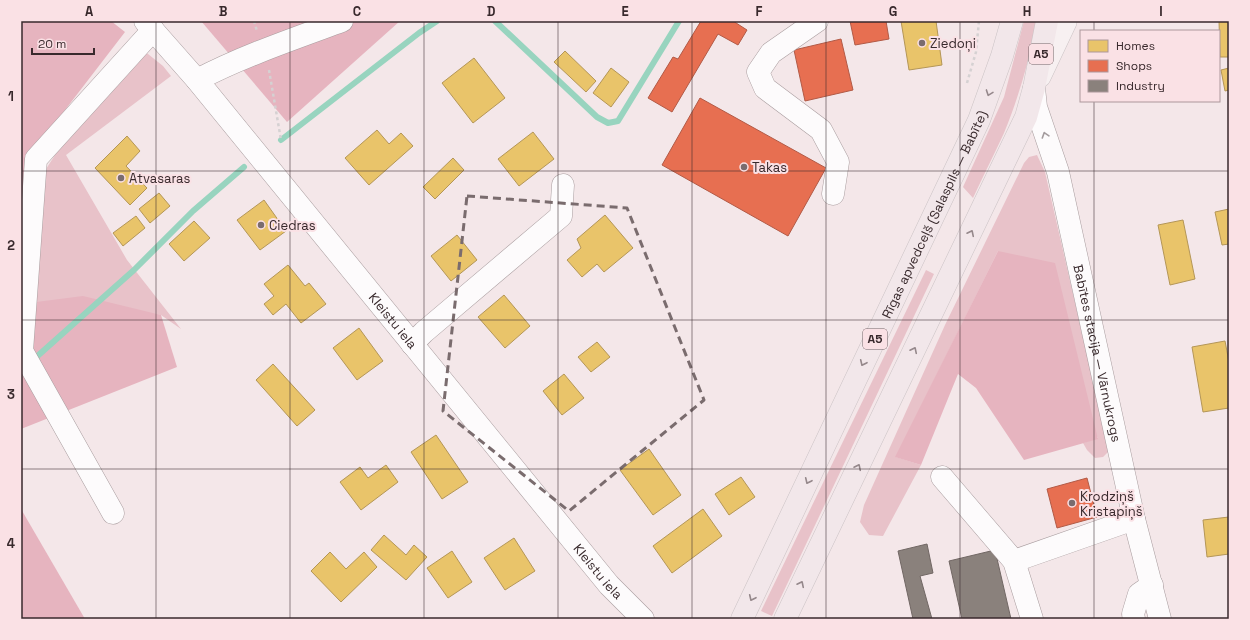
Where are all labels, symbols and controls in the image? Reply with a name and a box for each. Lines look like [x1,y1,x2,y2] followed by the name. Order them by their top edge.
[85,3,94,20] text: A
[219,3,228,20] text: B
[353,3,361,20] text: C
[487,3,496,20] text: D
[621,3,629,20] text: E
[756,3,763,20] text: F
[889,3,897,20] text: G
[1023,3,1031,20] text: H
[1159,3,1163,20] text: I
[32,30,94,56] scale bar
[1080,30,1220,102] legend
[930,35,976,52] place label: Ziedoņi
[38,36,66,52] text: 20 m
[917,38,927,48] marker: Ziedoņi
[1116,38,1155,54] text: Homes
[1029,44,1053,64] road number: A5
[1116,58,1152,74] text: Shops
[1116,78,1165,94] text: Industry
[8,88,14,105] text: 1
[985,89,993,96] one-way arrow
[878,108,991,321] street label: Rīgas apvedceļš (Salaspils — Babīte)
[1041,132,1050,139] one-way arrow
[752,159,787,176] place label: Takas
[739,162,749,172] marker: Takas
[129,170,191,187] place label: Atvasaras
[116,173,126,183] marker: Atvasaras
[269,217,316,234] place label: Ciedras
[256,220,266,230] marker: Ciedras
[966,229,974,237] one-way arrow
[7,237,15,254] text: 2
[1069,263,1125,444] street label: Babītes stacija — Vārnukrogs
[365,289,421,353] street label: Kleistu iela
[863,329,887,349] road number: A5
[909,346,917,354] one-way arrow
[860,359,868,366] one-way arrow
[7,386,15,403] text: 3
[853,463,861,471] one-way arrow
[805,476,813,484] one-way arrow
[1080,488,1143,520] place label: Krodziņš Kristapiņš
[1067,498,1077,508] marker: Krodziņš Kristapiņš
[7,535,15,552] text: 4
[570,540,627,603] street label: Kleistu iela
[796,581,804,588] one-way arrow
[749,594,757,601] one-way arrow

